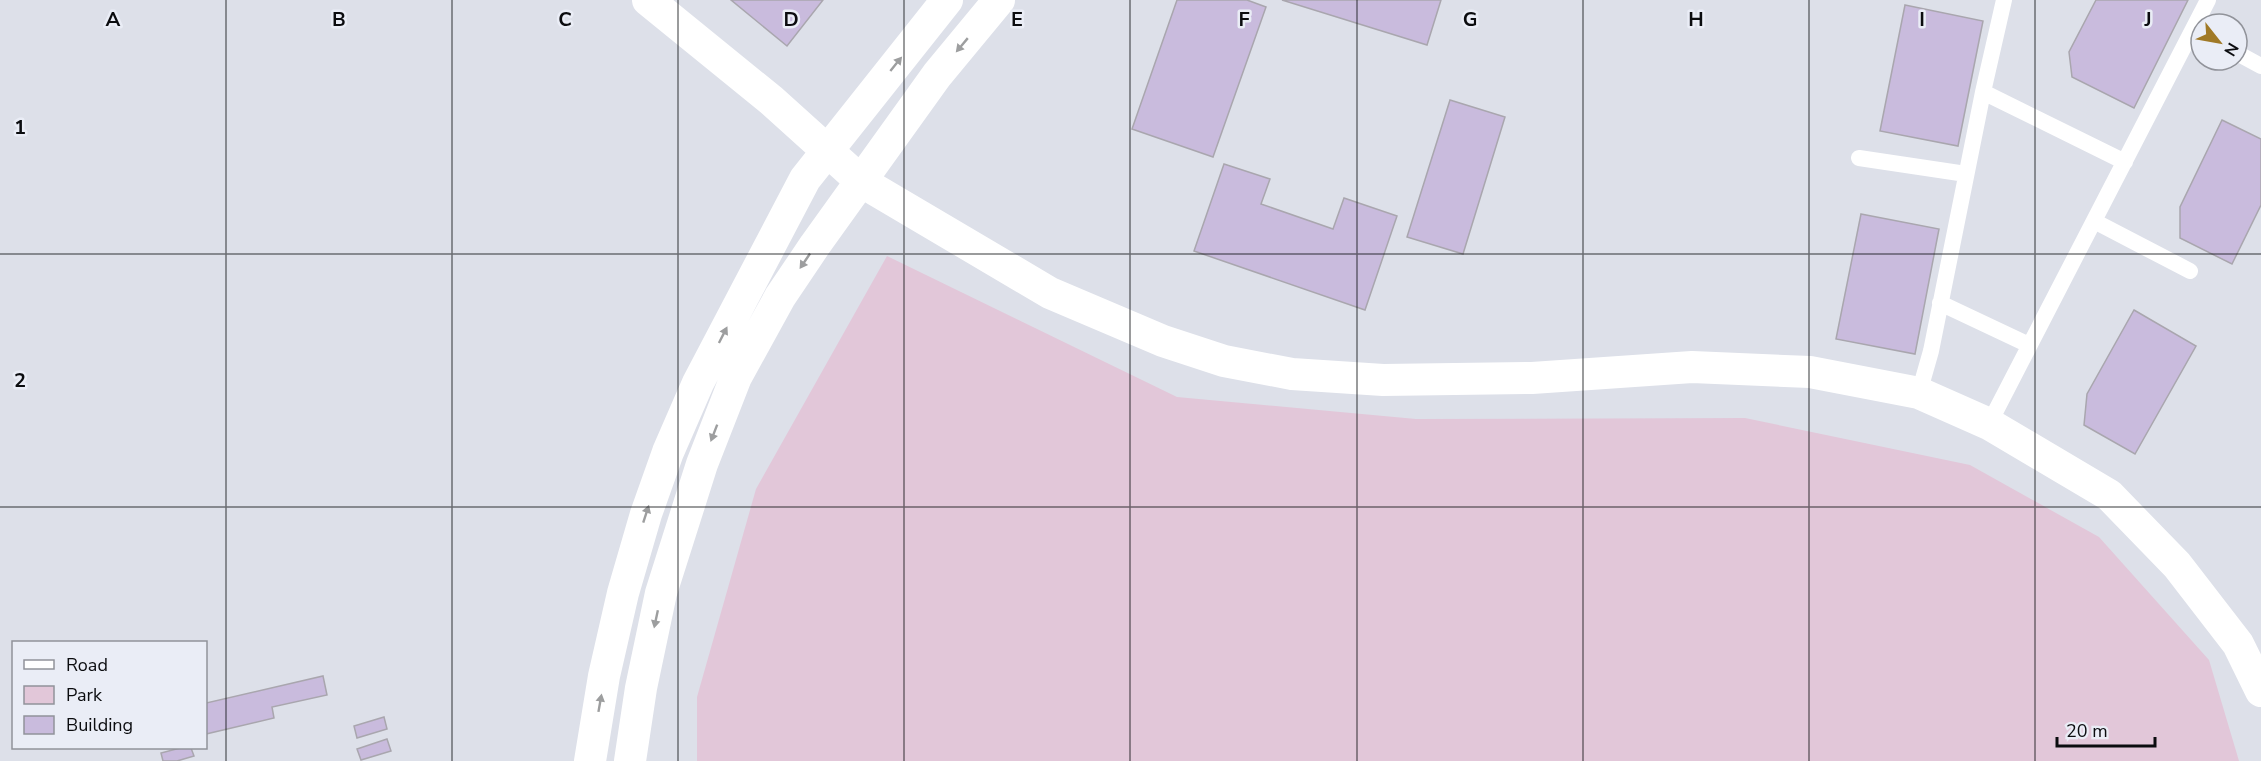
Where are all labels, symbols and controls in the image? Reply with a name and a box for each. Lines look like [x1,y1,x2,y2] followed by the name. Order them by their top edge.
[106,6,121,33] text: A
[332,6,346,33] text: B
[558,6,572,33] text: C
[783,6,799,33] text: D
[1011,6,1023,33] text: E
[1238,6,1250,33] text: F
[1463,6,1477,33] text: G
[1688,6,1704,33] text: H
[1919,6,1925,33] text: I
[2143,6,2152,33] text: J
[2189,12,2249,72] north arrow
[955,37,968,53] one-way arrow
[2218,38,2244,60] text: N
[889,56,902,72] one-way arrow
[14,114,26,141] text: 1
[800,253,811,269] one-way arrow
[717,326,727,344] one-way arrow
[14,367,26,394] text: 2
[709,424,718,442] one-way arrow
[642,505,651,523] one-way arrow
[651,610,660,629] one-way arrow
[12,641,207,749] legend
[66,653,108,677] text: Road
[66,683,103,707] text: Park
[595,694,604,713] one-way arrow
[2057,710,2154,748] scale bar
[66,713,133,737] text: Building
[2066,719,2108,743] text: 20 m

